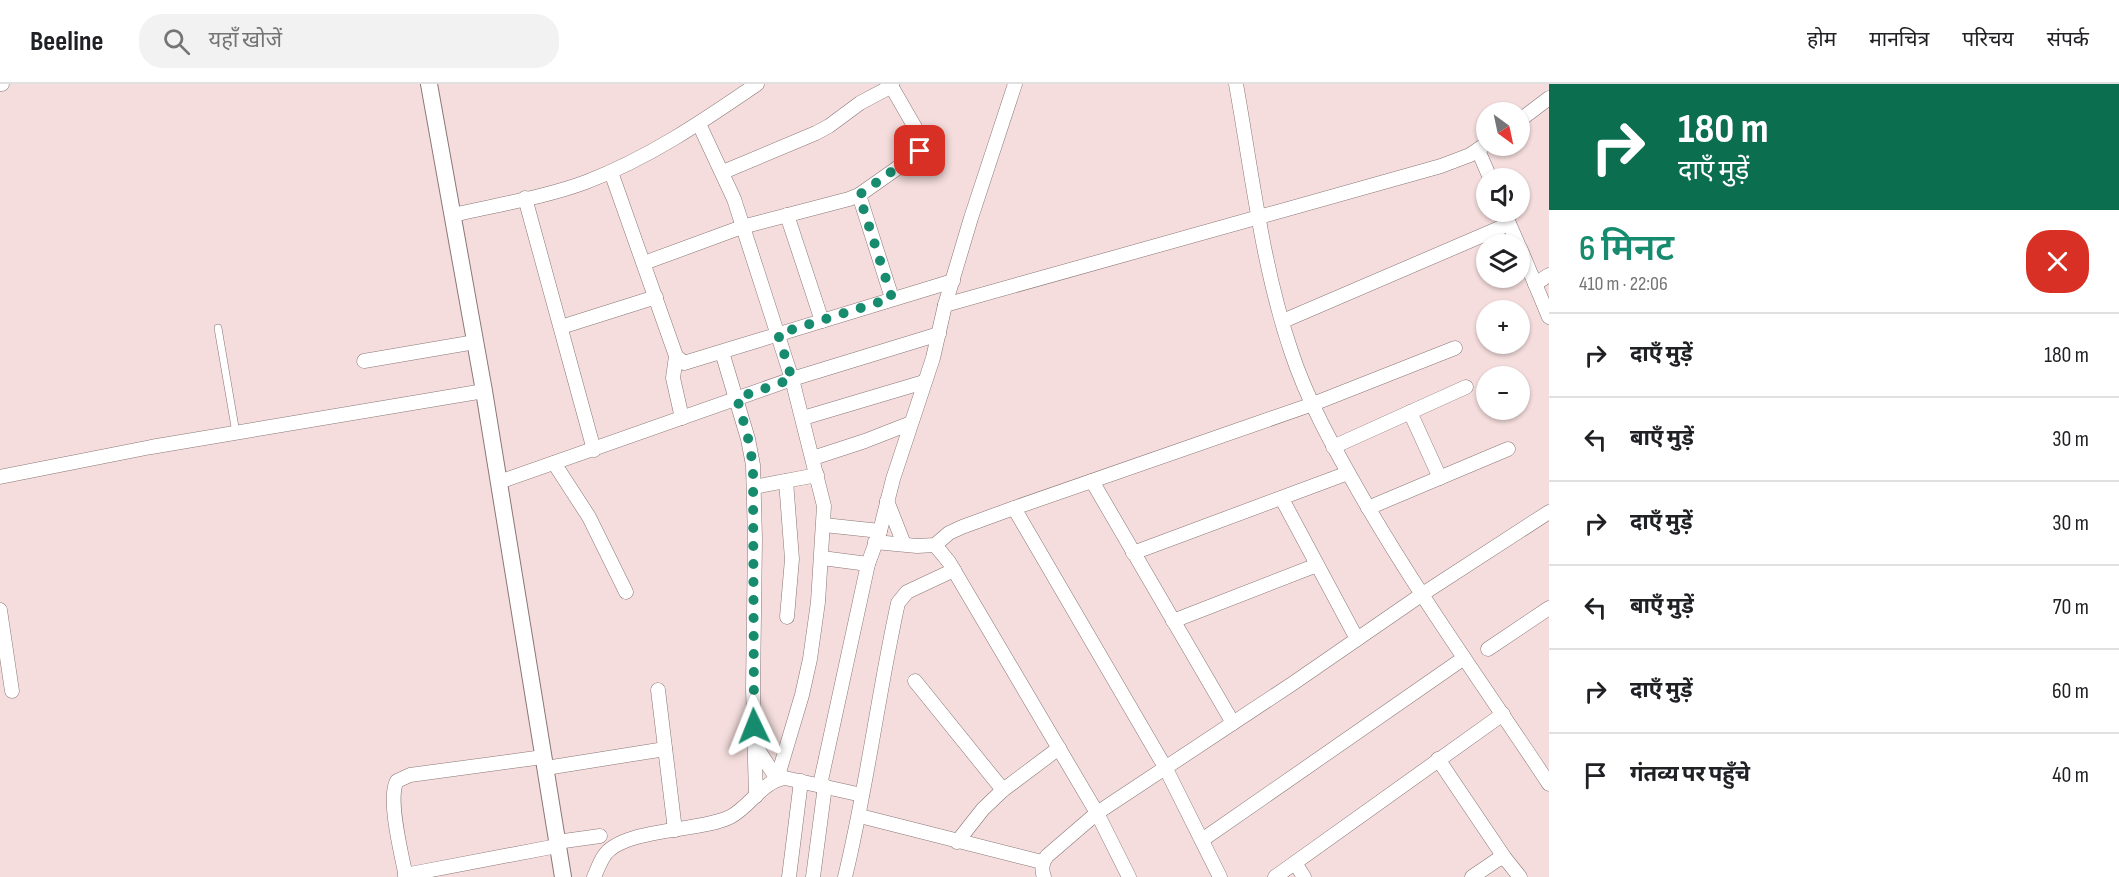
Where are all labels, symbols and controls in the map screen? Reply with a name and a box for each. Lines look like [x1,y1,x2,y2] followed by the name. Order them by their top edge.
[139,14,559,68] search box
[30,25,103,58] text: Beeline
[160,25,193,58] icon: search
[208,27,282,54] text: यहाँ खोजें
[1807,27,1836,52] text: होम
[1869,27,1929,52] text: मानचित्र
[1962,27,2014,52] text: परिचय
[2047,27,2089,52] text: संपर्क
[1476,102,1530,156] north arrow
[1476,102,1530,420] map controls
[1678,104,1769,155] text: 180 m
[1579,108,1657,186] icon: right
[894,125,945,176] pin
[903,134,936,167] icon: arrive
[1678,155,1749,187] text: दाएँ मुड़ें
[1476,168,1530,222] button: sound
[1579,228,1674,271] text: 6 मिनट
[2026,230,2089,293] button: close
[1476,234,1530,288] button: layers
[1579,272,1668,296] text: 410 m · 22:06
[1476,300,1530,354] button: +
[1579,339,1612,372] icon: right
[1630,341,1693,368] text: दाएँ मुड़ें
[2044,342,2089,369] text: 180 m
[1476,366,1530,420] button: −
[1579,423,1612,456] icon: left
[1630,425,1694,452] text: बाएँ मुड़ें
[2052,426,2089,453] text: 30 m
[1579,507,1612,540] icon: right
[1630,509,1693,536] text: दाएँ मुड़ें
[2052,510,2089,537] text: 30 m
[1579,591,1612,624] icon: left
[1630,593,1694,620] text: बाएँ मुड़ें
[2053,594,2089,621] text: 70 m
[1579,675,1612,708] icon: right
[1630,677,1693,704] text: दाएँ मुड़ें
[2052,678,2089,705] text: 60 m
[722,694,786,758] position arrow
[1579,759,1612,792] icon: arrive
[1630,761,1750,788] text: गंतव्य पर पहुँचे
[2052,762,2089,789] text: 40 m

